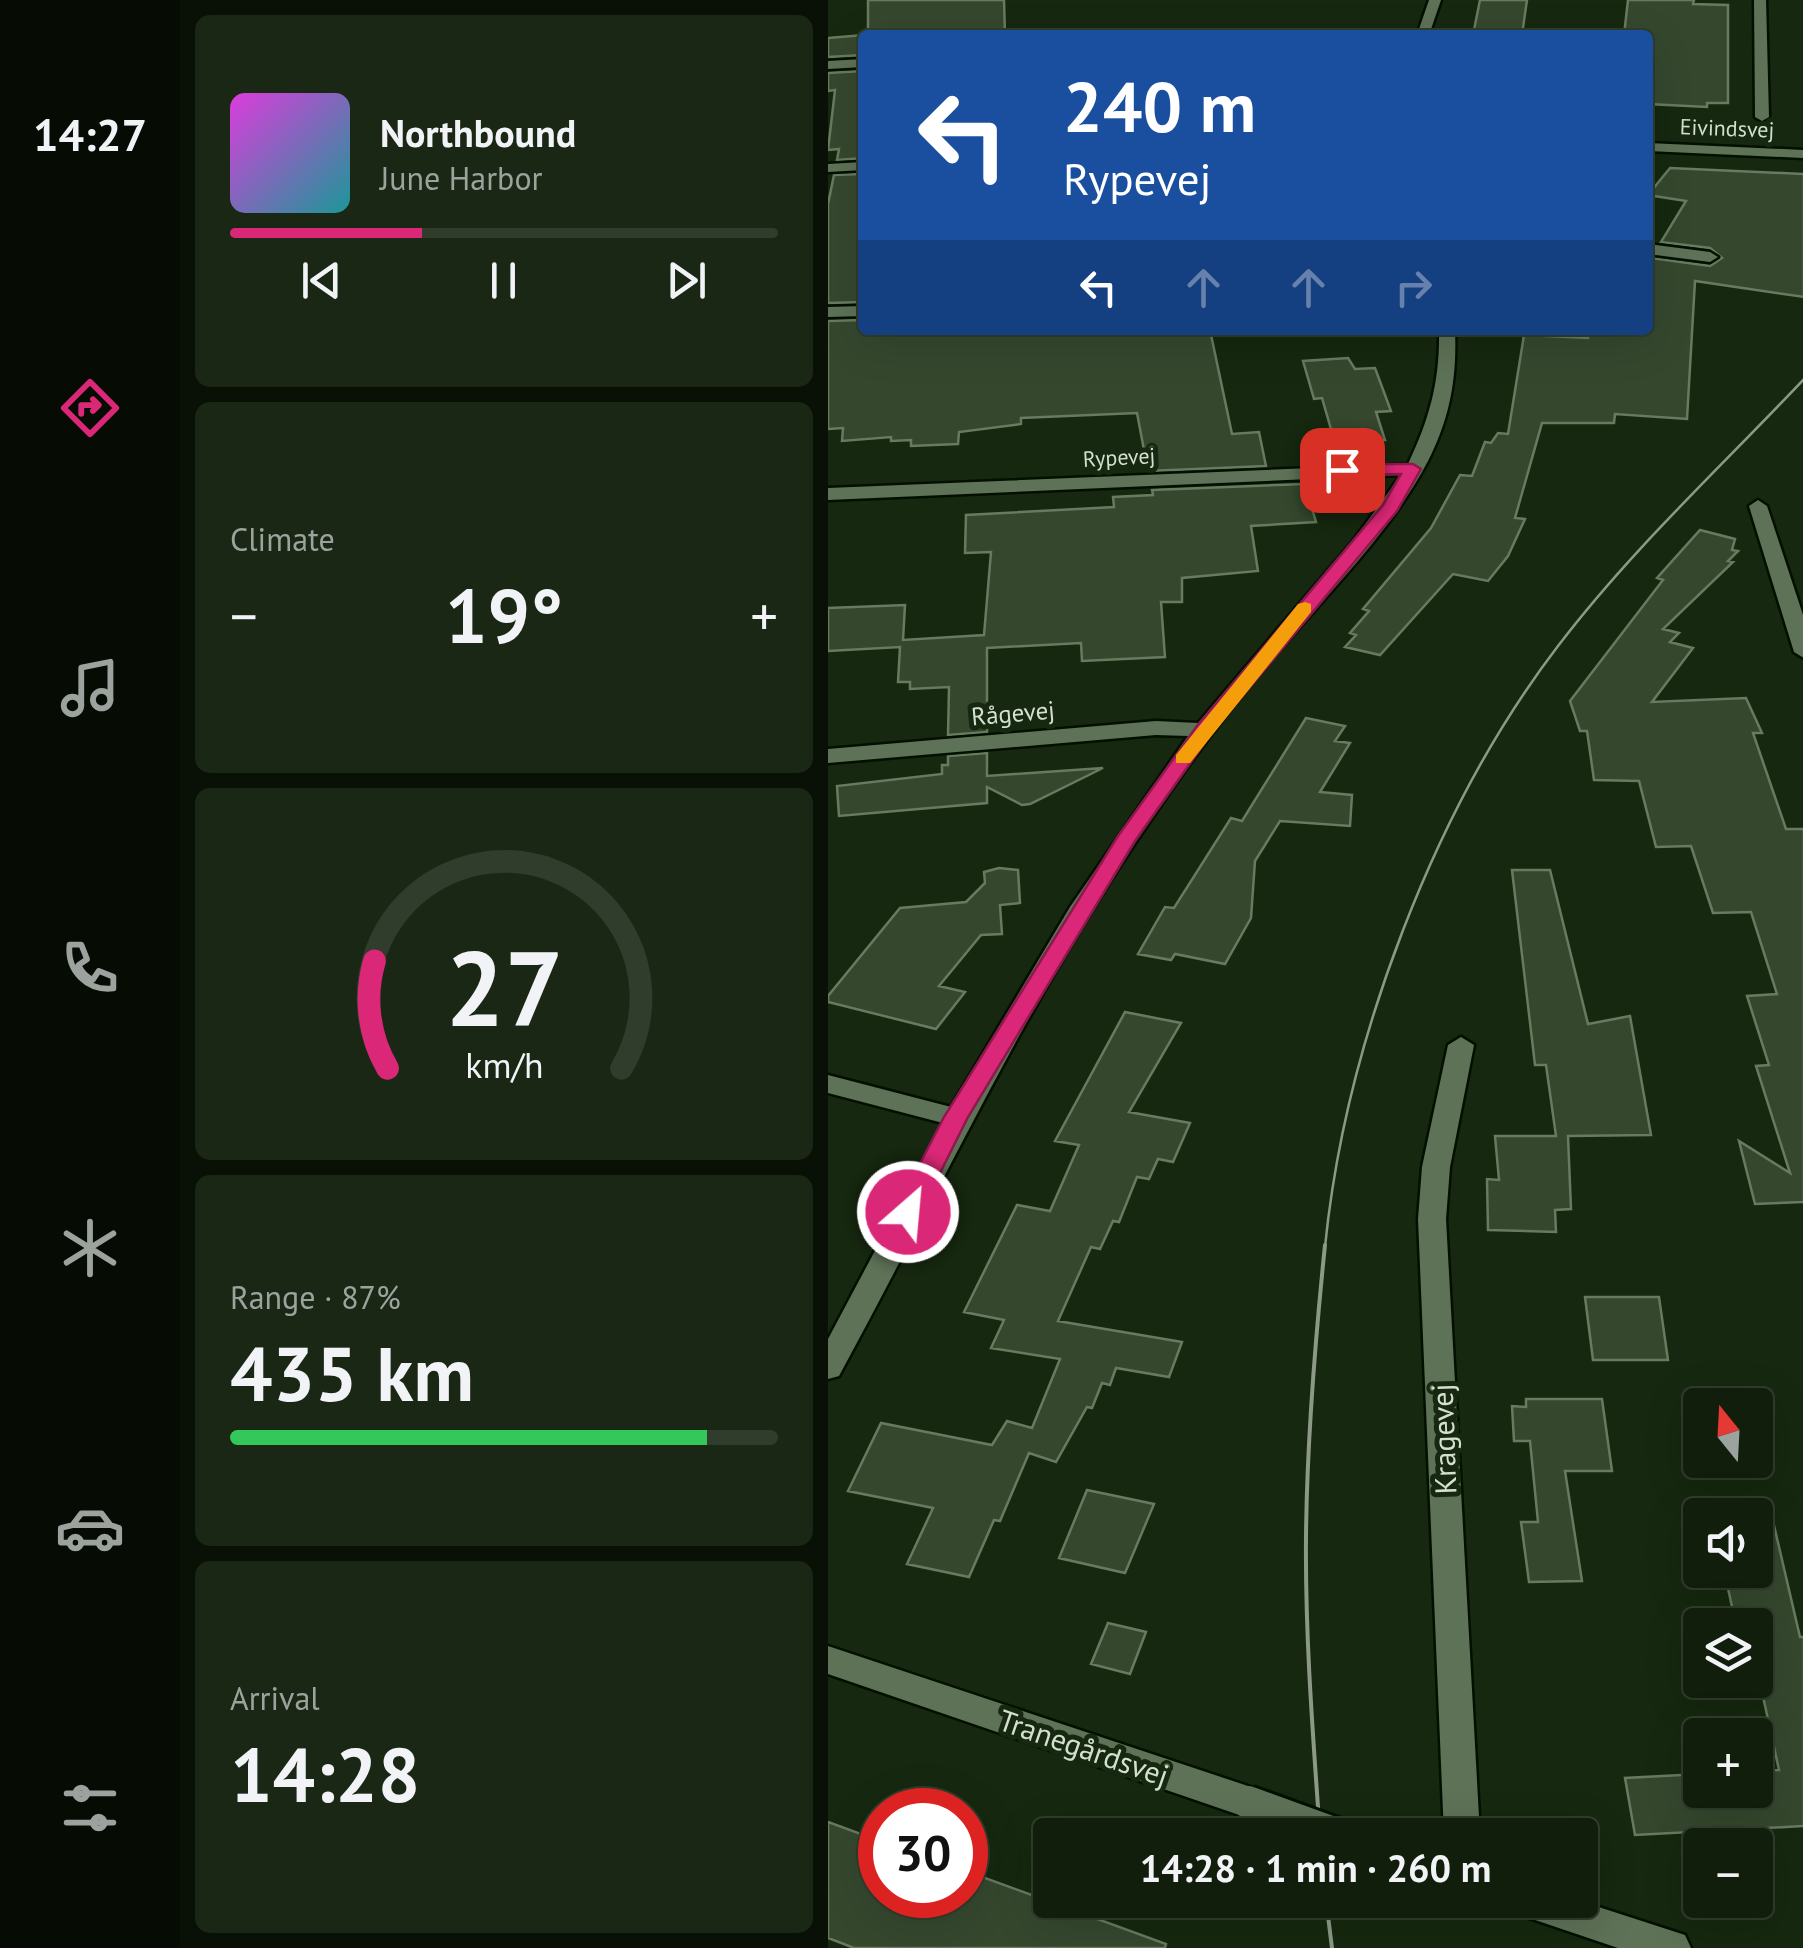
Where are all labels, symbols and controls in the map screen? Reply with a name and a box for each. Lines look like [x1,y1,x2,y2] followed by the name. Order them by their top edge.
[1063,61,1256,151] text: 240 m
[898,70,1028,200] icon: left
[33,105,147,163] text: 14:27
[380,108,576,157] text: Northbound
[1679,112,1775,144] street label: Eivindsvej
[1063,149,1212,207] text: Rypevej
[380,157,542,199] text: June Harbor
[294,253,349,308] icon: previous
[476,253,531,308] icon: pause
[659,253,714,308] icon: next
[1071,260,1126,315] icon: left
[1176,260,1231,315] icon: ahead
[1281,260,1336,315] icon: ahead
[1386,260,1441,315] icon: right
[55,373,125,443] icon: directions
[1300,428,1385,513] pin
[1082,441,1156,473] street label: Rypevej
[1315,443,1370,498] icon: arrive
[230,518,335,560] text: Climate
[445,567,563,664] text: 19°
[230,580,258,651] text: −
[750,580,778,651] text: +
[55,653,125,723] icon: music
[970,693,1056,733] street label: Rågevej
[445,920,563,1055] text: 27
[55,933,125,1003] icon: phone
[465,1042,543,1088] text: km/h
[856,1160,960,1264] position arrow
[55,1213,125,1283] icon: climate
[230,1276,401,1318] text: Range · 87%
[230,1325,474,1422] text: 435 km
[1422,1383,1464,1495] street label: Kragevej
[1683,1388,1773,1478] north arrow
[1683,1388,1773,1918] map controls
[55,1493,125,1563] icon: car
[1683,1498,1773,1588] button: sound
[1683,1608,1773,1698] button: layers
[230,1677,320,1719] text: Arrival
[994,1700,1174,1794] street label: Tranegårdsvej
[1683,1718,1773,1808] button: +
[230,1726,420,1823] text: 14:28
[55,1773,125,1843] icon: filters
[858,1788,988,1918] speed limit sign: 30
[1683,1828,1773,1918] button: −
[1140,1843,1491,1892] text: 14:28 · 1 min · 260 m

